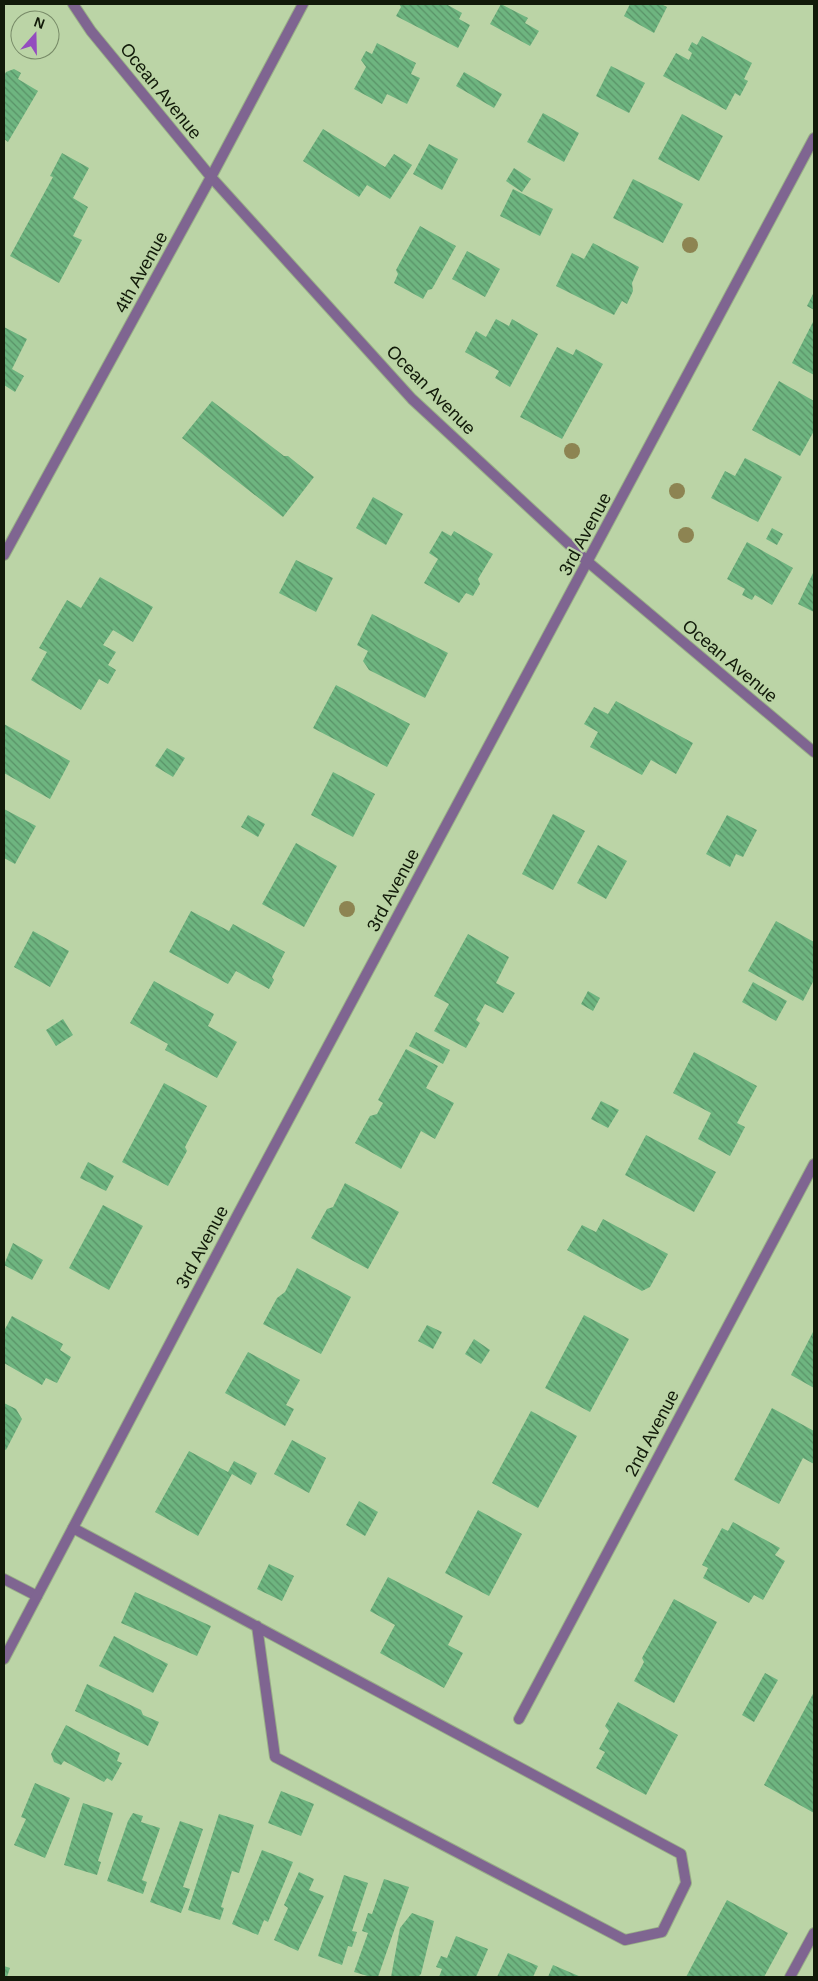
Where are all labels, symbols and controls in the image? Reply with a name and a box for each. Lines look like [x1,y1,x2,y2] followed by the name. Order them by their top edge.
[10,10,60,60] north arrow
[32,14,47,32] text: N
[116,39,206,143] street label: Ocean Avenue
[110,228,172,316] street label: 4th Avenue
[382,341,480,439] street label: Ocean Avenue
[555,489,615,579] street label: 3rd Avenue
[678,615,782,707] street label: Ocean Avenue
[363,845,423,935] street label: 3rd Avenue
[172,1202,232,1292] street label: 3rd Avenue
[621,1386,683,1480] street label: 2nd Avenue

